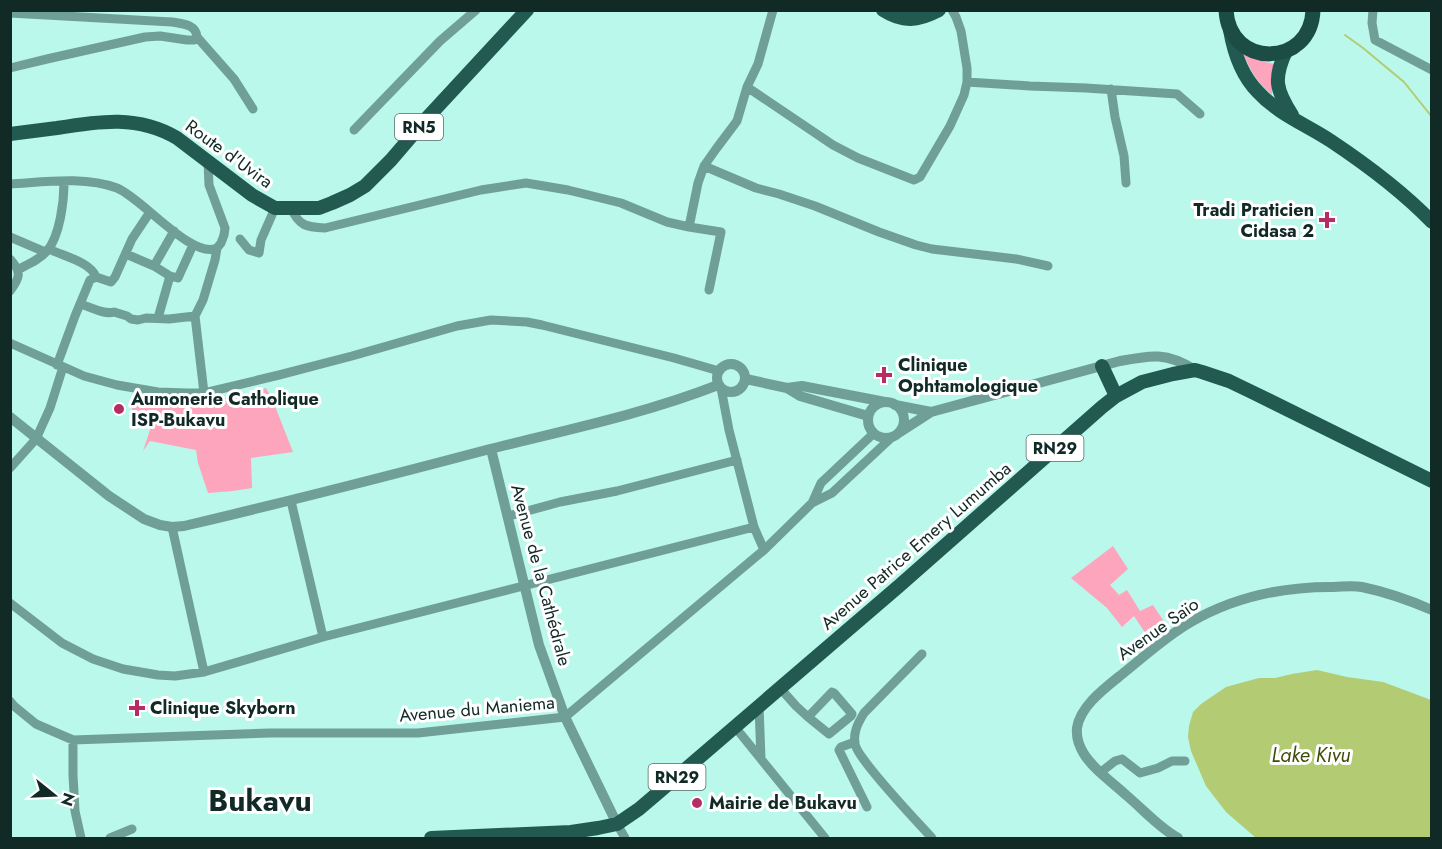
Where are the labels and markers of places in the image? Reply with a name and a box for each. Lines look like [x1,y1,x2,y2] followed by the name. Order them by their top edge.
[1194,197,1314,244] place label: Tradi Praticien Cidasa 2
[1318,211,1336,229] marker: Tradi Praticien Cidasa 2
[898,352,1038,399] place label: Clinique Ophtamologique
[875,366,893,384] marker: Clinique Ophtamologique
[130,386,319,433] place label: Aumonerie Catholique ISP-Bukavu
[112,402,126,416] marker: Aumonerie Catholique ISP-Bukavu
[150,695,296,721] place label: Clinique Skyborn
[128,699,146,717] marker: Clinique Skyborn
[709,790,857,816] place label: Mairie de Bukavu
[690,796,704,810] marker: Mairie de Bukavu

